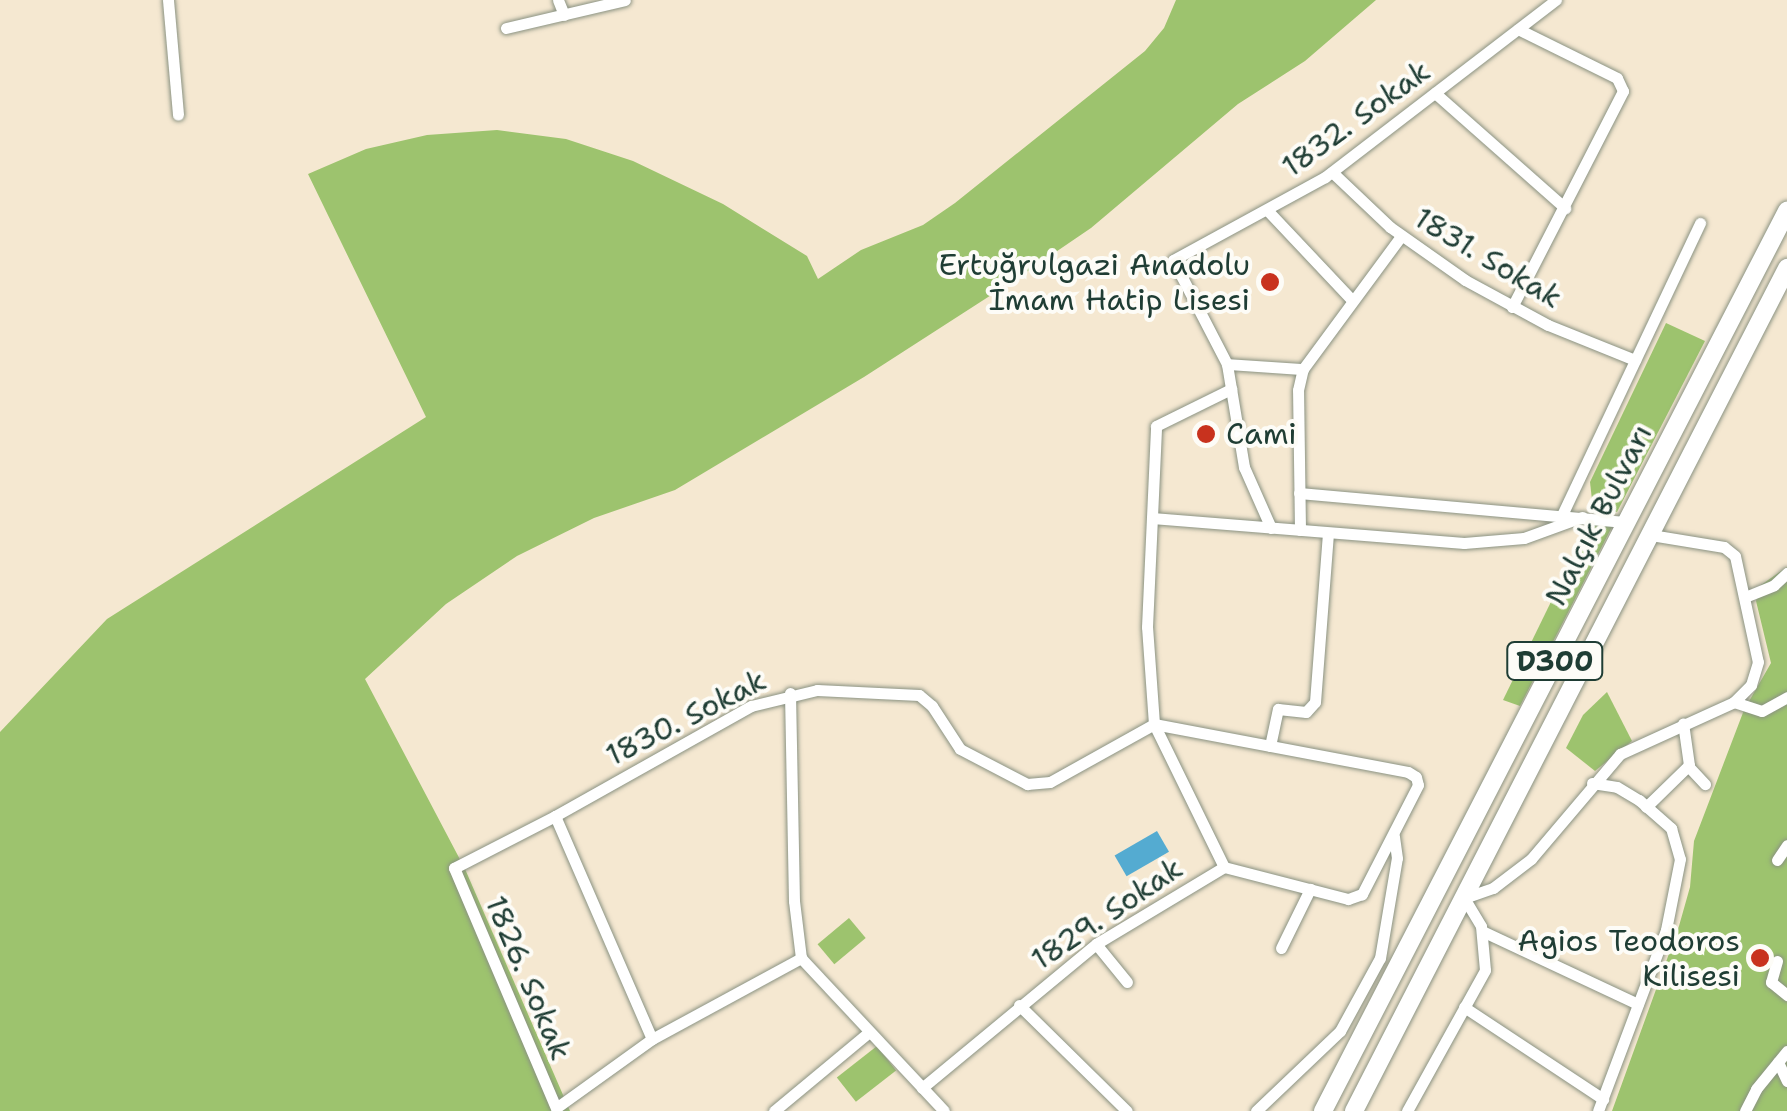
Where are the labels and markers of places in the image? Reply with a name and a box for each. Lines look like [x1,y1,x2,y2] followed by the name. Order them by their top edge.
[939,247,1250,318] place label: Ertuğrulgazi Anadolu İmam Hatip Lisesi
[1259,271,1281,293] marker: Ertuğrulgazi Anadolu İmam Hatip Lisesi
[1226,416,1297,452] place label: Cami
[1195,423,1217,445] marker: Cami
[1518,923,1740,994] place label: Agios Teodoros Kilisesi
[1749,947,1771,969] marker: Agios Teodoros Kilisesi

